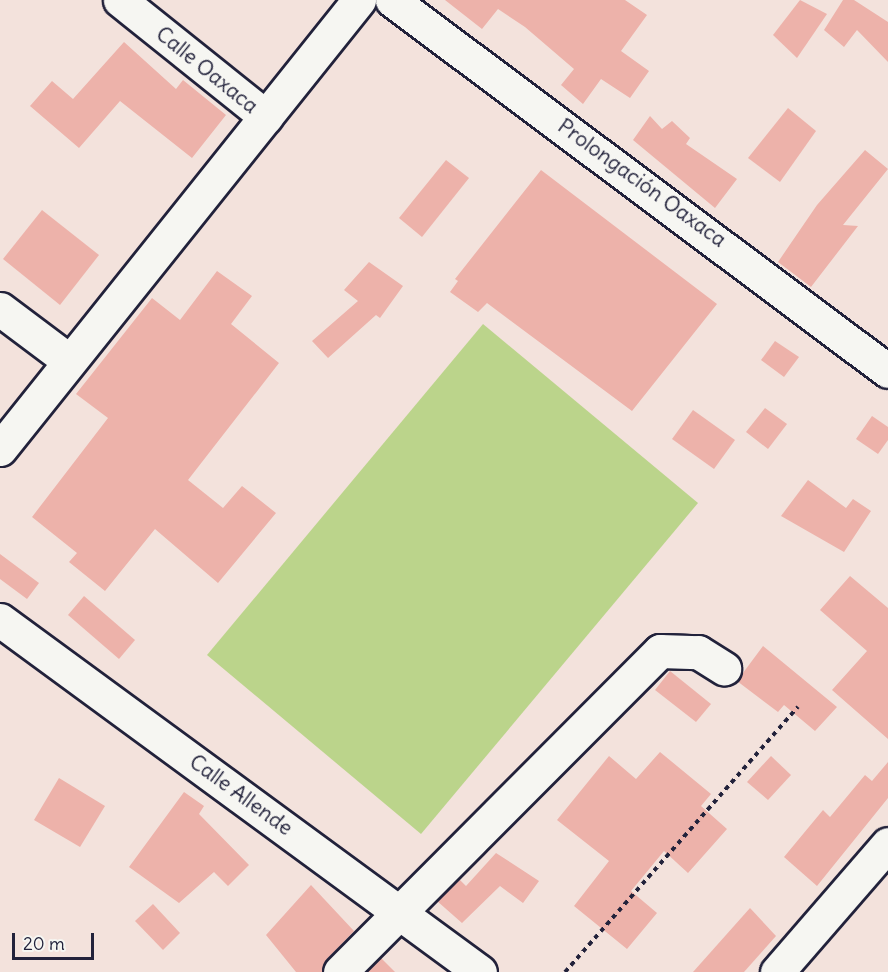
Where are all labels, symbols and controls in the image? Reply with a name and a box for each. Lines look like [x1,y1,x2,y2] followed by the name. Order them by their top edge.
[151,21,263,119] street label: Calle Oaxaca
[553,113,731,253] street label: Prolongación Oaxaca
[185,749,297,841] street label: Calle Allende
[15,921,98,959] scale bar
[23,932,65,955] text: 20 m

